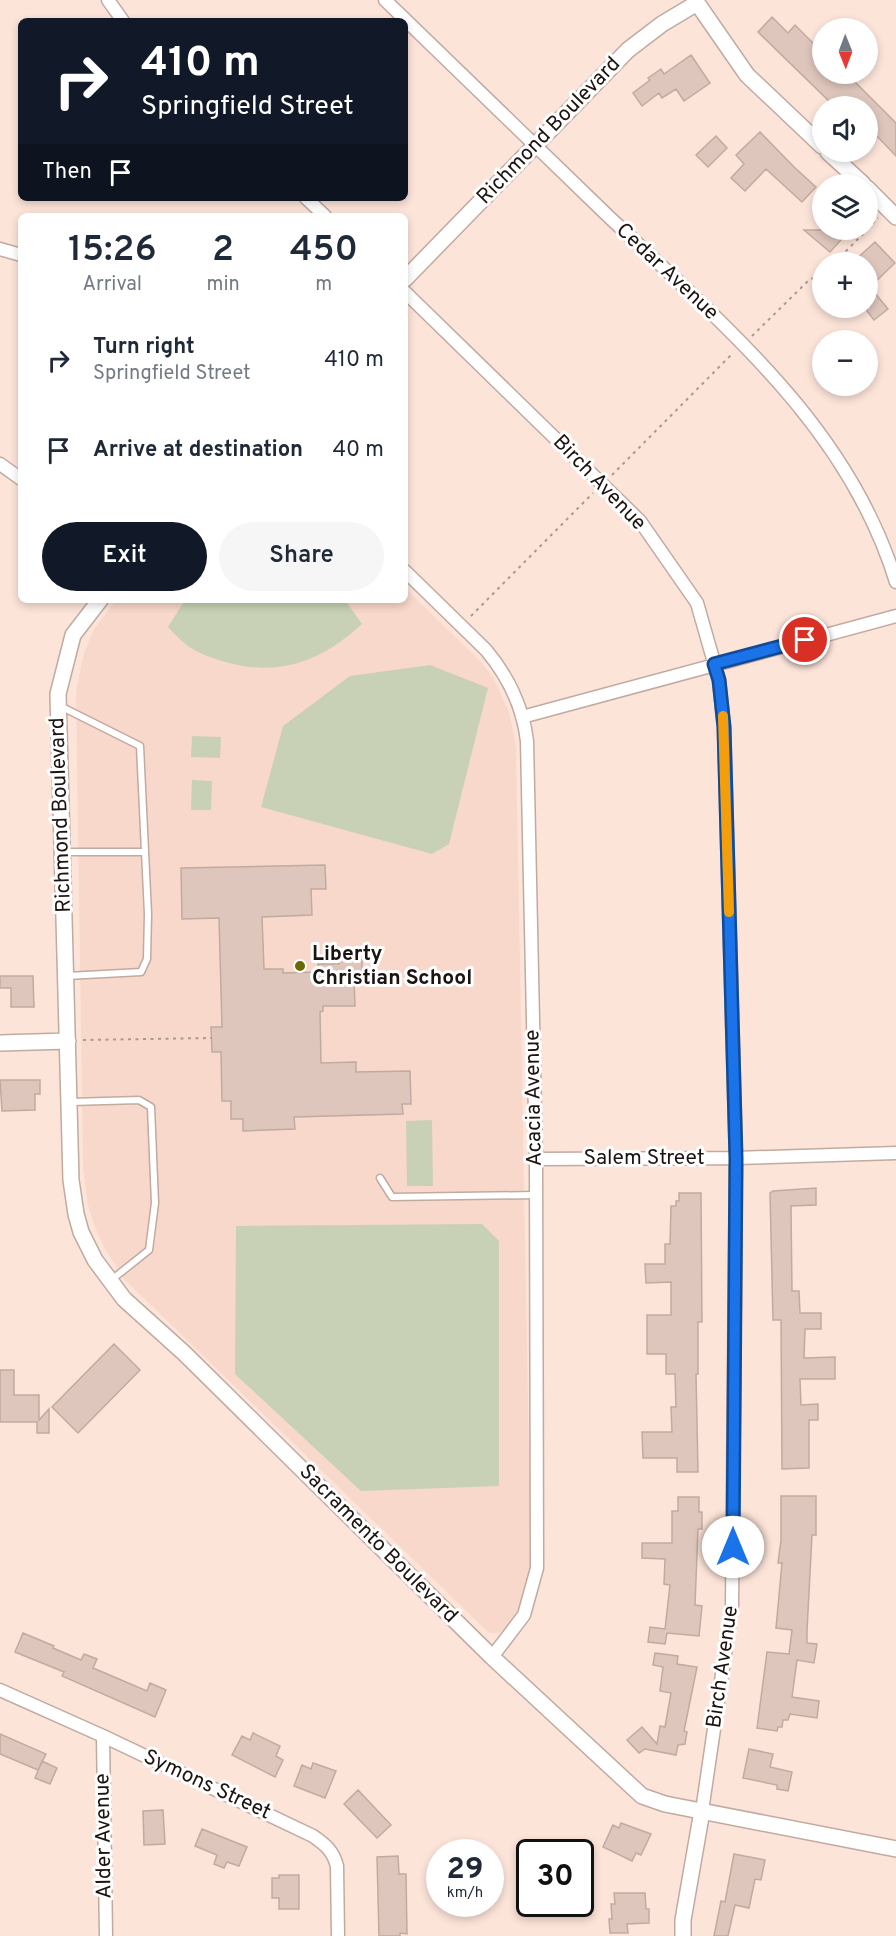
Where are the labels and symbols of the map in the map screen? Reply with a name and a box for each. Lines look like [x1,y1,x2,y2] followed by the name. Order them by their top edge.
[812,18,878,84] north arrow
[471,51,627,211] street label: Richmond Boulevard
[610,217,724,327] street label: Cedar Avenue
[546,429,652,537] street label: Birch Avenue
[779,614,830,665] pin
[44,717,78,913] street label: Richmond Boulevard
[312,941,472,992] place label: Liberty Christian School
[293,959,307,973] marker: Liberty Christian School
[519,1029,549,1167] street label: Acacia Avenue
[583,1145,705,1172] street label: Salem Street
[293,1459,463,1629] street label: Sacramento Boulevard
[701,1515,765,1579] position arrow
[701,1604,745,1730] street label: Birch Avenue
[139,1744,275,1826] street label: Symons Street
[89,1773,119,1899] street label: Alder Avenue
[516,1839,594,1917] speed limit sign: 30

